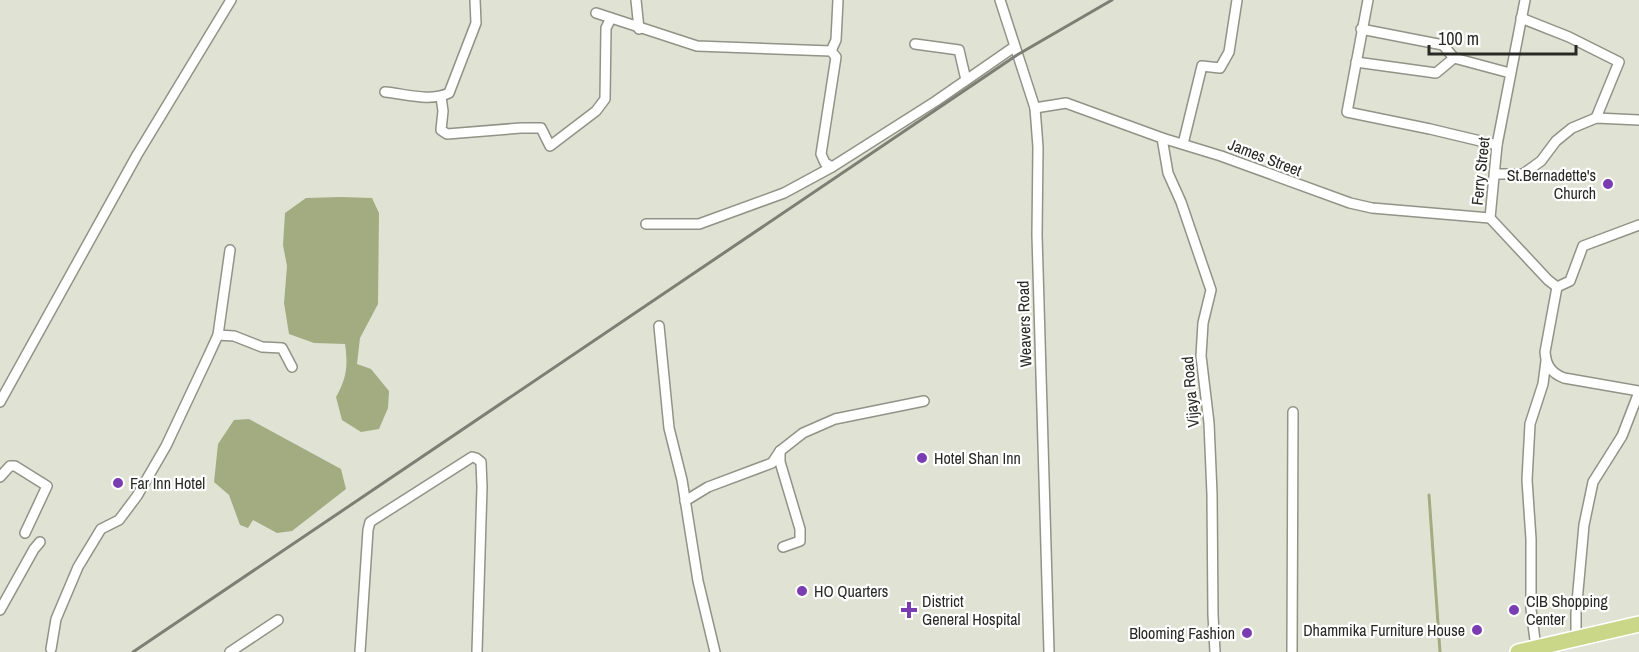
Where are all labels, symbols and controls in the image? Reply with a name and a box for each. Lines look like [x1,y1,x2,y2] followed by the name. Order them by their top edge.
[1429,18,1576,56] scale bar
[1438,26,1479,51] text: 100 m
[1225,133,1305,181] street label: James Street
[1465,135,1495,206] street label: Ferry Street
[1507,164,1596,204] place label: St.Bernadette's Church
[1601,177,1615,191] marker: St.Bernadette's Church
[1011,280,1037,368] street label: Weavers Road
[1176,356,1204,428] street label: Vijaya Road
[934,447,1021,469] place label: Hotel Shan Inn
[915,451,929,465] marker: Hotel Shan Inn
[130,472,205,494] place label: Far Inn Hotel
[111,476,125,490] marker: Far Inn Hotel
[814,580,888,602] place label: HO Quarters
[795,584,809,598] marker: HO Quarters
[922,590,1021,630] place label: District General Hospital
[1526,590,1608,630] place label: CIB Shopping Center
[900,601,918,619] marker: District General Hospital
[1507,603,1521,617] marker: CIB Shopping Center
[1303,619,1465,641] place label: Dhammika Furniture House
[1129,622,1235,644] place label: Blooming Fashion
[1470,623,1484,637] marker: Dhammika Furniture House
[1240,626,1254,640] marker: Blooming Fashion

